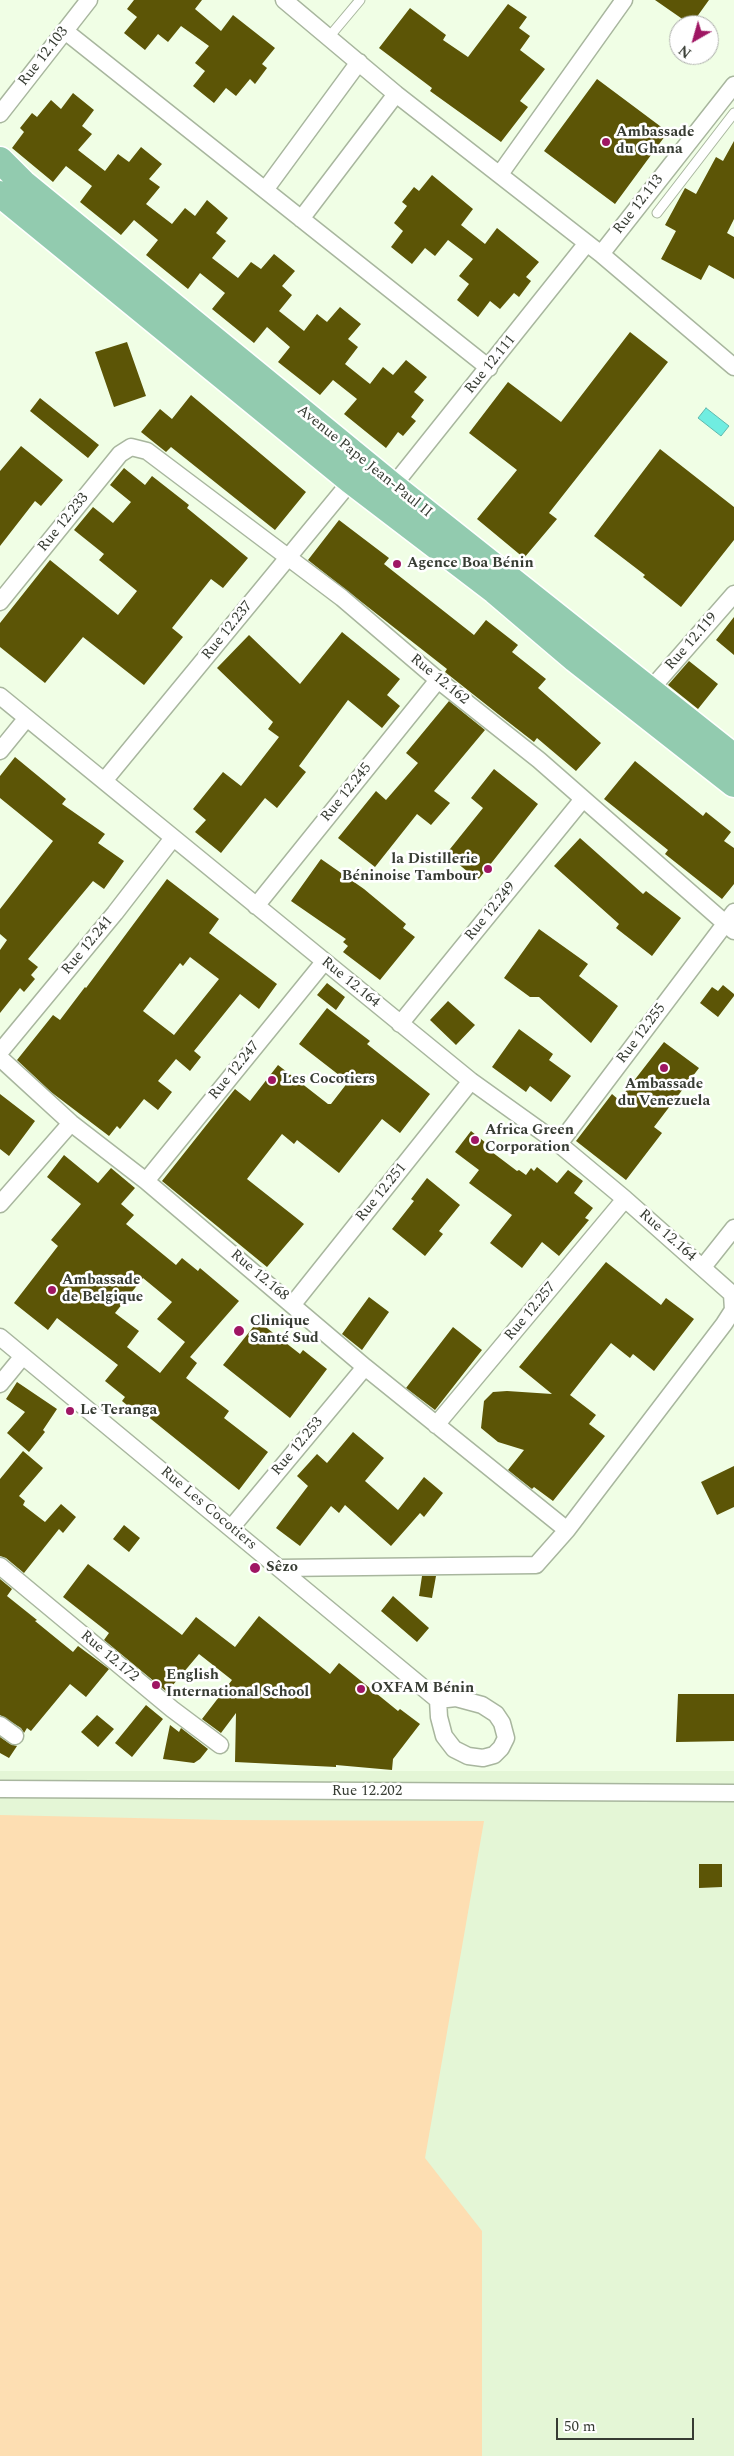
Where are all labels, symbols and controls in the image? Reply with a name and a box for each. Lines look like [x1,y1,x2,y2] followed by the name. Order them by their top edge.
[669,15,719,65] north arrow
[15,24,73,90] street label: Rue 12.103
[674,40,696,63] text: N
[616,124,694,159] place label: Ambassade du Ghana
[600,136,612,148] marker: Ambassade du Ghana
[610,172,668,238] street label: Rue 12.113
[462,332,520,398] street label: Rue 12.111
[293,402,435,522] street label: Avenue Pape Jean-Paul II
[35,490,93,556] street label: Rue 12.233
[407,555,534,573] place label: Agence Boa Bénin
[391,558,403,570] marker: Agence Boa Bénin
[199,598,257,664] street label: Rue 12.237
[662,609,722,675] street label: Rue 12.119
[406,651,472,709] street label: Rue 12.162
[318,760,376,826] street label: Rue 12.245
[342,851,478,886] place label: la Distillerie Béninoise Tambour
[482,863,494,875] marker: la Distillerie Béninoise Tambour
[462,879,520,945] street label: Rue 12.249
[58,913,118,979] street label: Rue 12.241
[317,954,383,1012] street label: Rue 12.164
[614,1000,670,1068] street label: Rue 12.255
[206,1038,264,1104] street label: Rue 12.247
[658,1062,670,1074] marker: Ambassade du Venezuela
[282,1071,375,1089] place label: Les Cocotiers
[266,1074,278,1086] marker: Les Cocotiers
[618,1076,710,1111] place label: Ambassade du Venezuela
[485,1122,574,1157] place label: Africa Green Corporation
[469,1134,481,1146] marker: Africa Green Corporation
[353,1160,411,1226] street label: Rue 12.251
[634,1206,700,1266] street label: Rue 12.164
[226,1246,292,1306] street label: Rue 12.168
[62,1272,143,1307] place label: Ambassade de Belgique
[501,1279,561,1345] street label: Rue 12.257
[46,1284,58,1296] marker: Ambassade de Belgique
[250,1313,319,1348] place label: Clinique Santé Sud
[232,1324,246,1338] marker: Clinique Santé Sud
[80,1402,157,1420] place label: Le Teranga
[64,1405,76,1417] marker: Le Teranga
[268,1414,328,1480] street label: Rue 12.253
[156,1463,260,1555] street label: Rue Les Cocotiers
[266,1559,298,1577] place label: Sêzo
[248,1561,262,1575] marker: Sêzo
[76,1627,142,1687] street label: Rue 12.172
[166,1667,309,1702] place label: English International School
[150,1679,162,1691] marker: English International School
[371,1680,474,1698] place label: OXFAM Bénin
[355,1683,367,1695] marker: OXFAM Bénin
[332,1783,402,1801] street label: Rue 12.202
[559,2408,696,2440] scale bar
[564,2415,596,2438] text: 50 m

